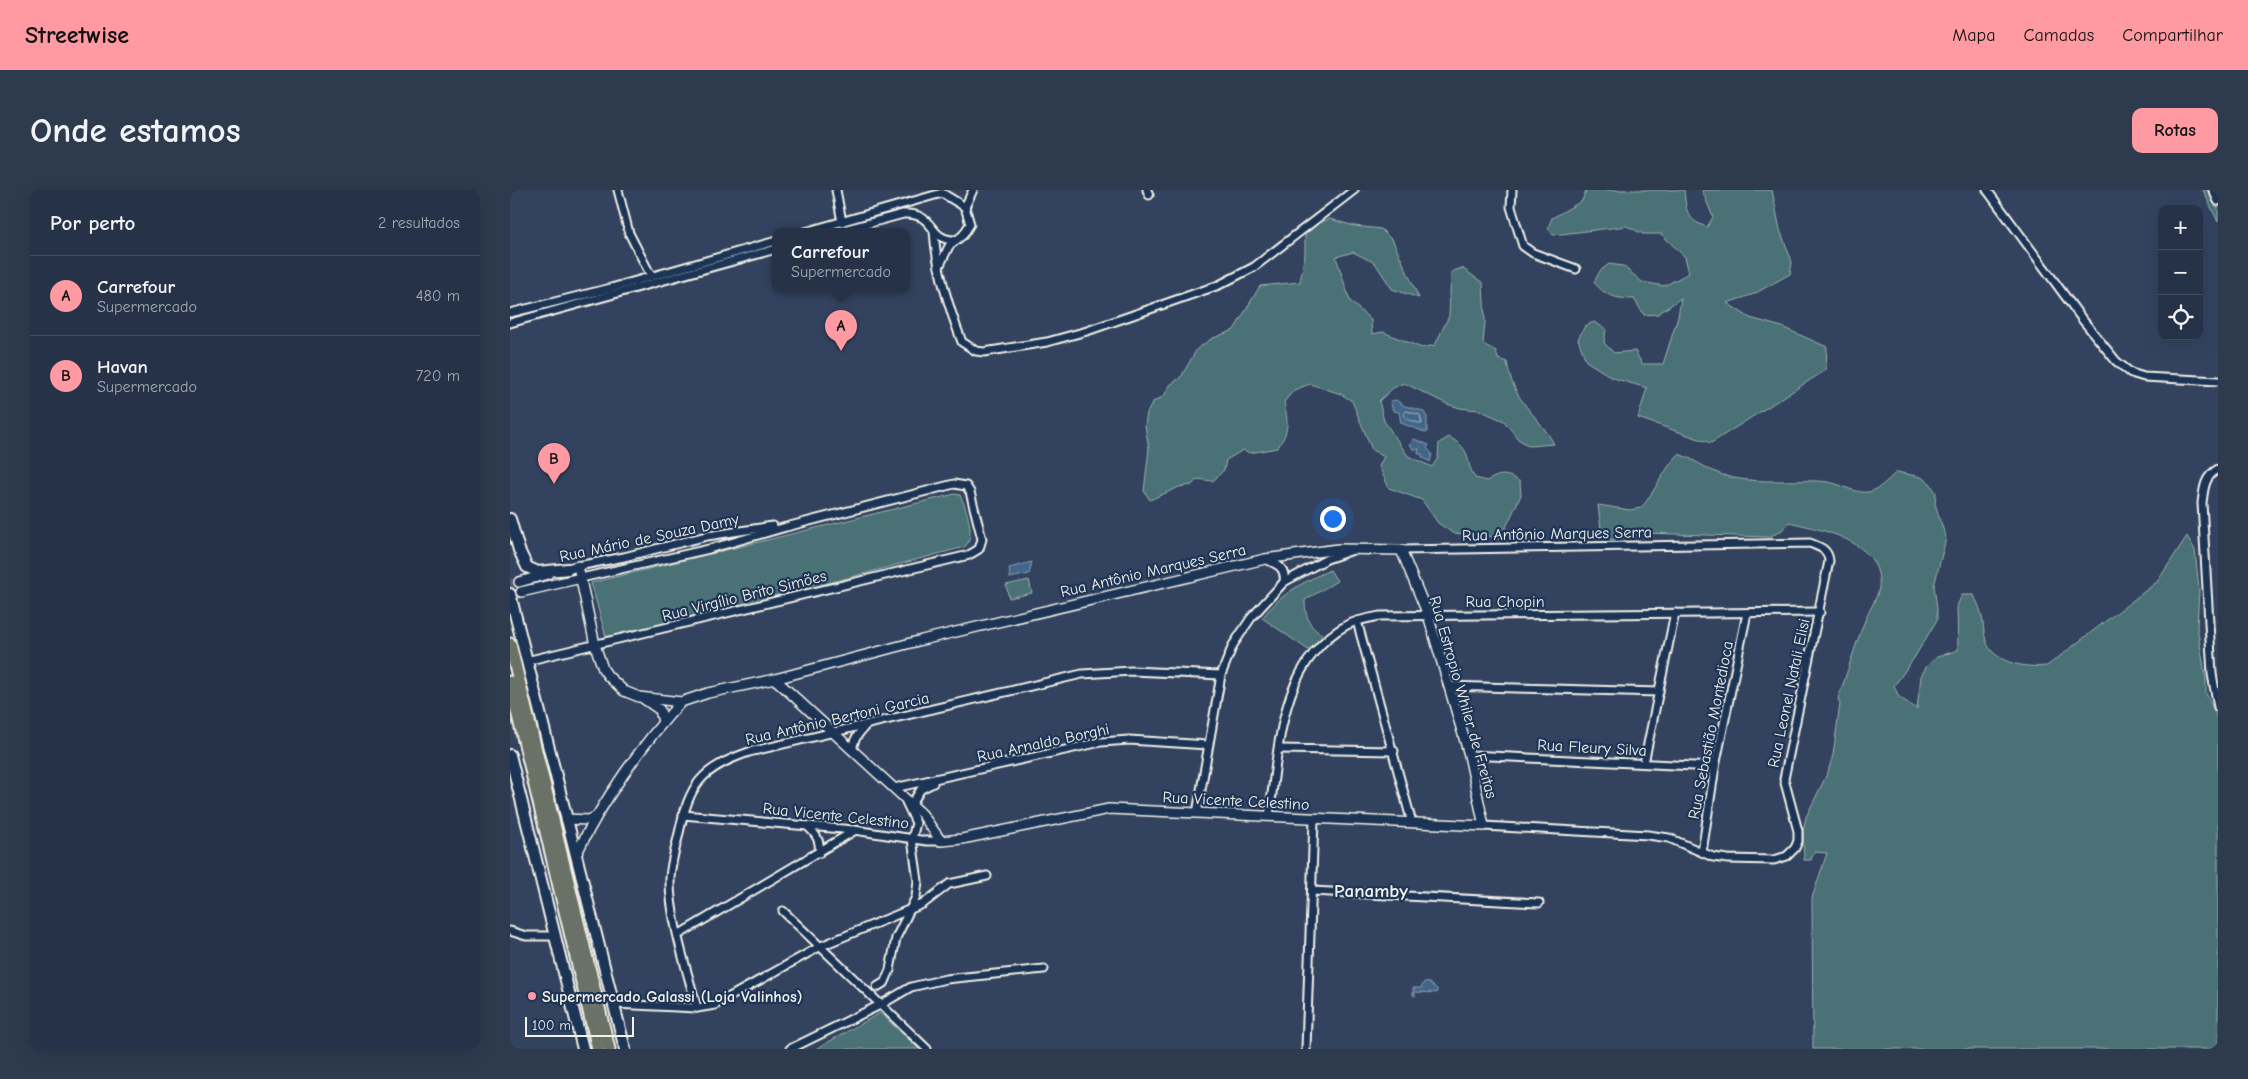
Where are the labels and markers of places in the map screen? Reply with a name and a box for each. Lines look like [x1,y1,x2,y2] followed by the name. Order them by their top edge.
[825,310,857,351] pin: A
[538,443,570,484] pin: B
[542,988,803,1006] place label: Supermercado Galassi (Loja Valinhos)
[526,990,538,1002] marker: Supermercado Galassi (Loja Valinhos)

